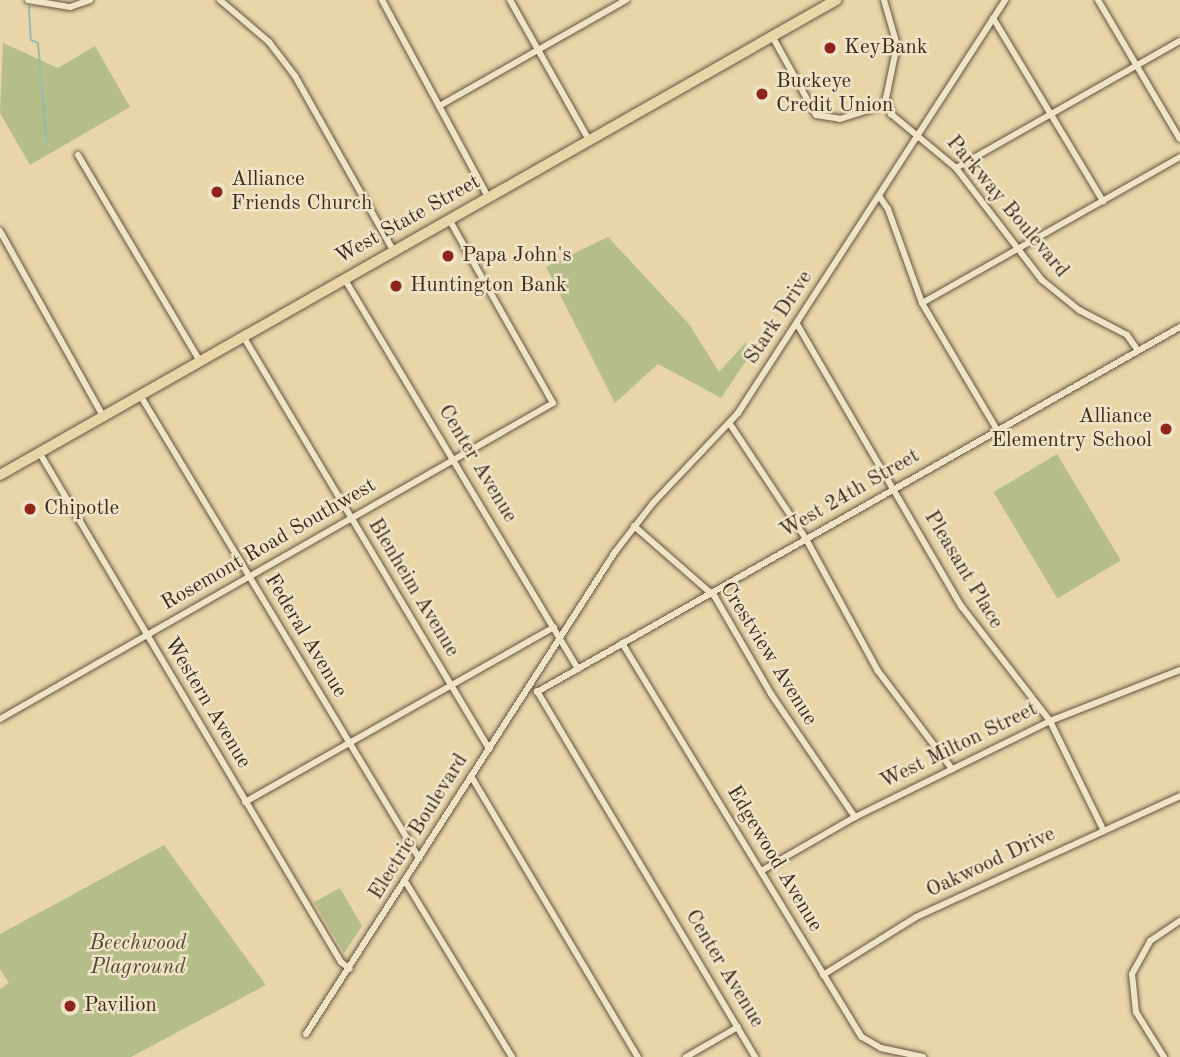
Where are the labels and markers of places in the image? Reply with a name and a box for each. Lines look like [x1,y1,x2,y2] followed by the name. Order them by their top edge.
[844,35,928,61] place label: KeyBank
[822,40,838,56] marker: KeyBank
[776,69,893,119] place label: Buckeye Credit Union
[754,86,770,102] marker: Buckeye Credit Union
[231,167,372,217] place label: Alliance Friends Church
[209,184,225,200] marker: Alliance Friends Church
[462,243,572,269] place label: Papa John's
[440,248,456,264] marker: Papa John's
[410,273,567,299] place label: Huntington Bank
[388,278,404,294] marker: Huntington Bank
[991,404,1152,454] place label: Alliance Elementry School
[1158,421,1174,437] marker: Alliance Elementry School
[44,496,119,522] place label: Chipotle
[22,501,38,517] marker: Chipotle
[84,993,157,1019] place label: Pavilion
[62,998,78,1014] marker: Pavilion

